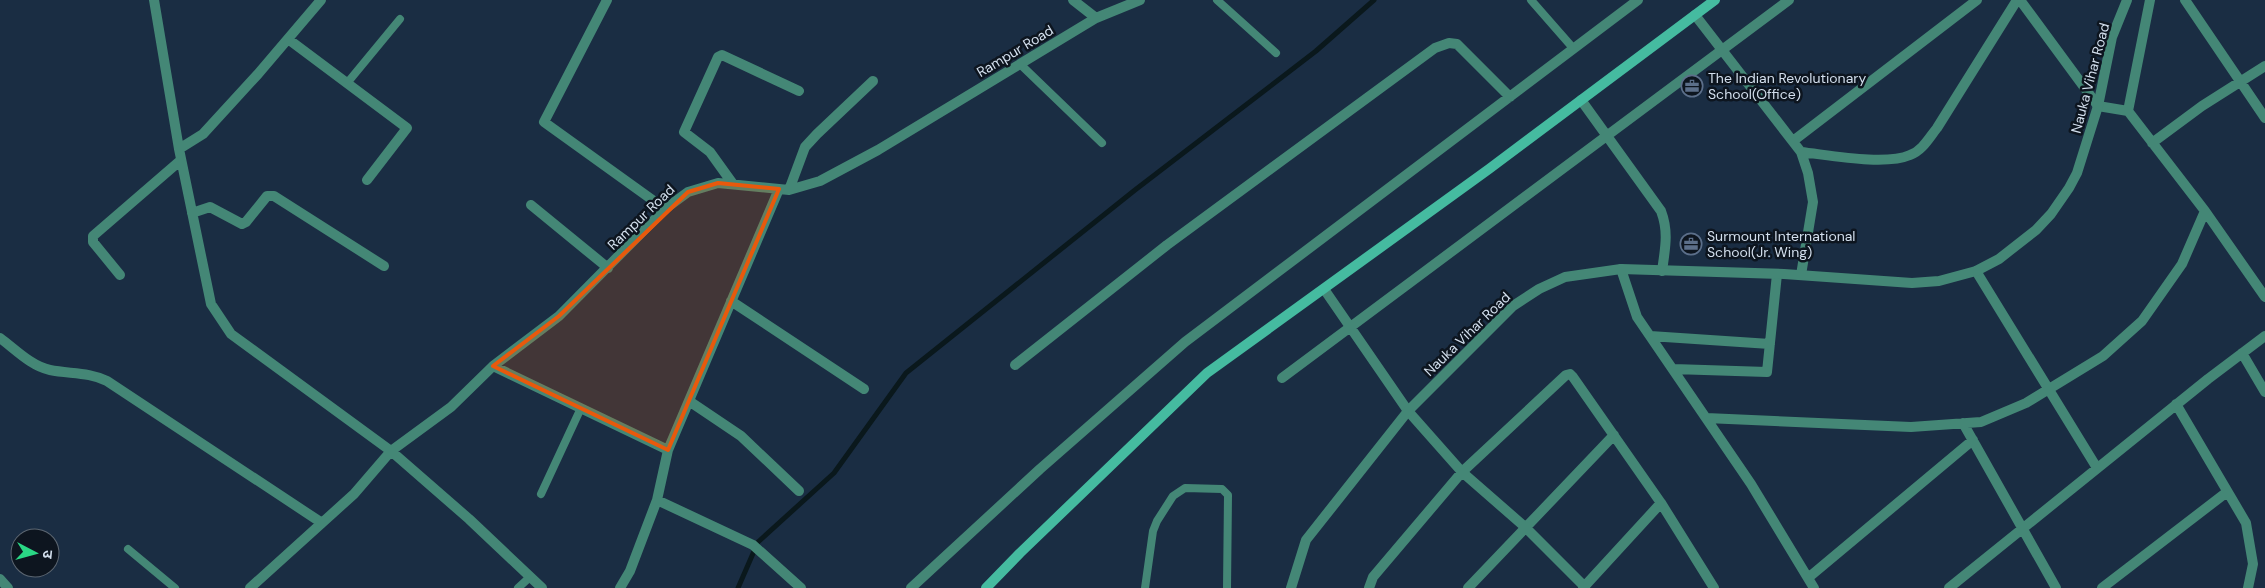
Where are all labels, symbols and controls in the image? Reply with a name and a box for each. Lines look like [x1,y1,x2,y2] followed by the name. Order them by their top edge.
[973,21,1057,81] street label: Rampur Road
[2067,21,2113,135] street label: Nauka Vihar Road
[1708,69,1866,103] place label: The Indian Revolutionary School(Office)
[1680,74,1704,98] office icon: The Indian Revolutionary School(Office)
[604,180,678,254] street label: Rampur Road
[1707,227,1855,261] place label: Surmount International School(Jr. Wing)
[1679,232,1703,256] office icon: Surmount International School(Jr. Wing)
[1420,288,1514,380] street label: Nauka Vihar Road
[10,528,60,578] north arrow
[38,549,57,560] text: उ

